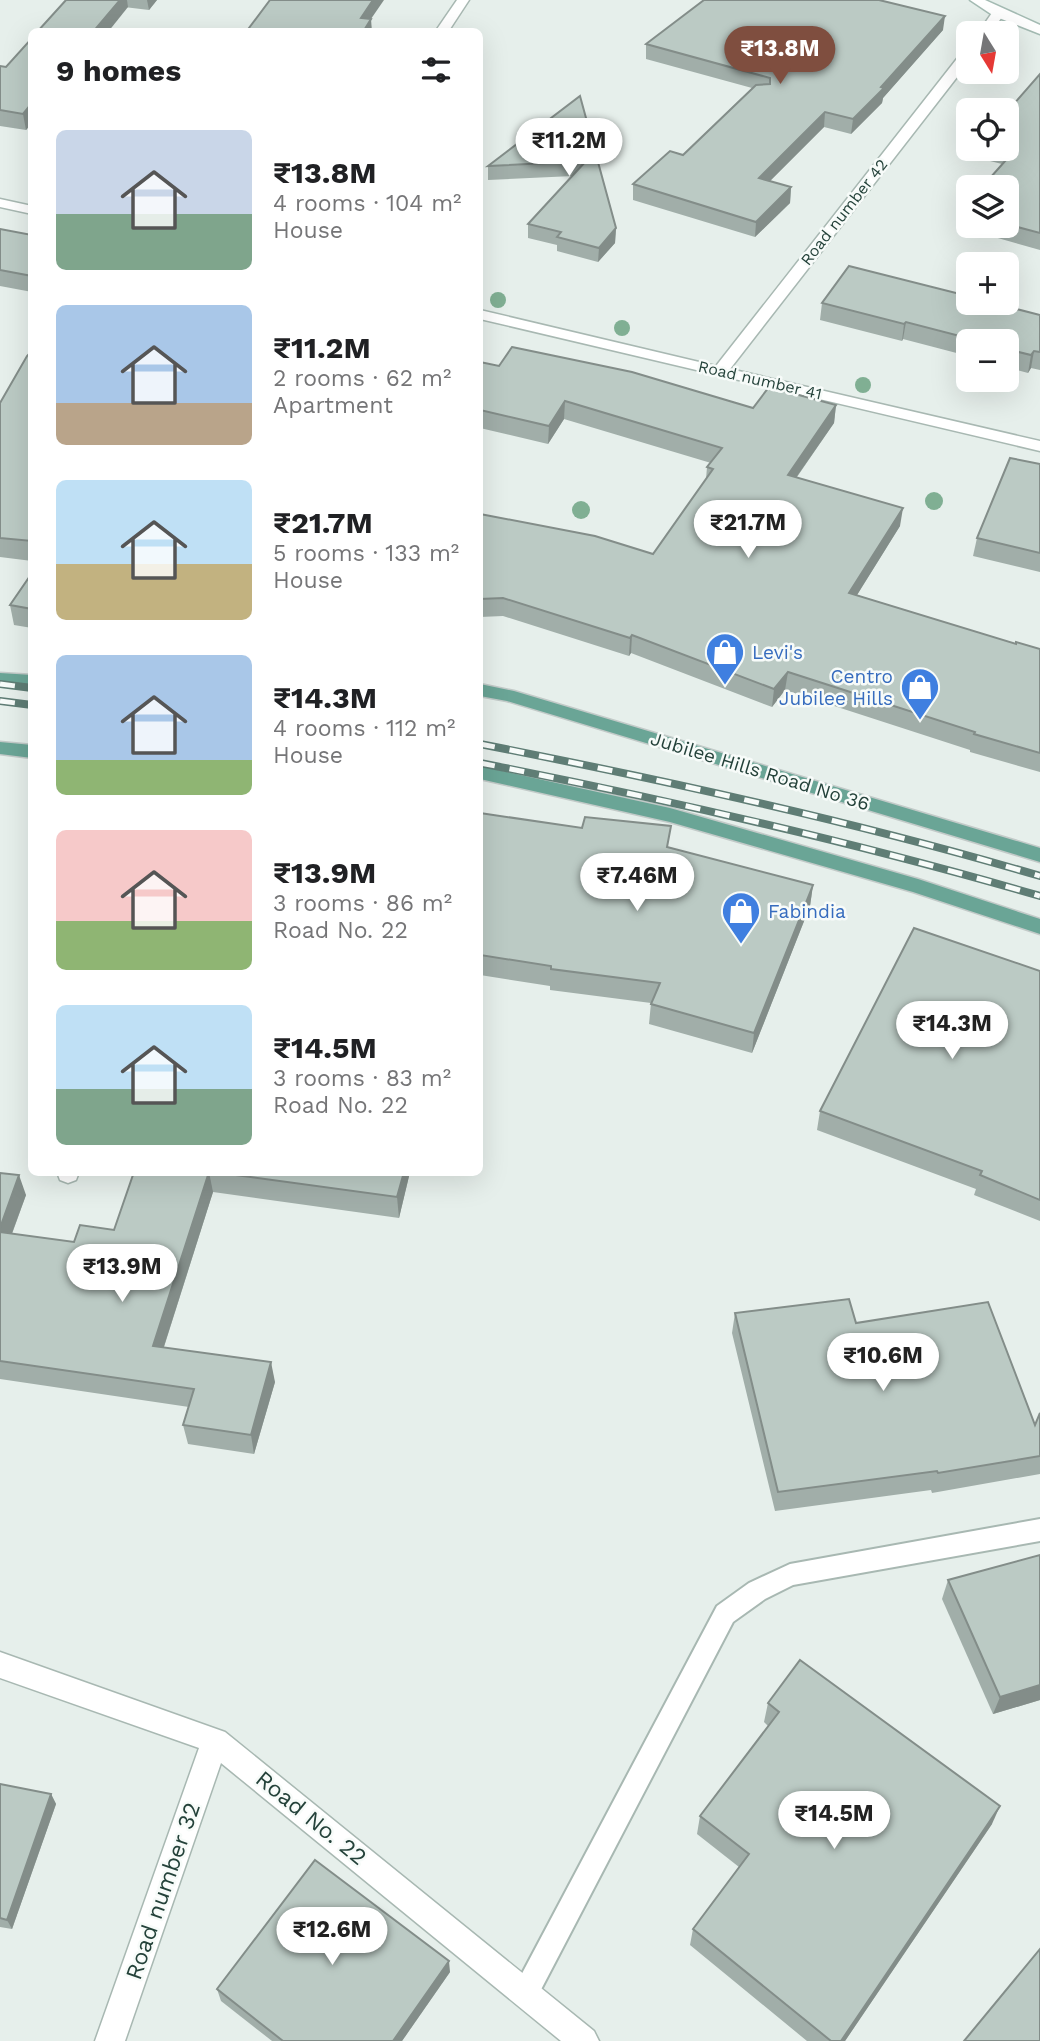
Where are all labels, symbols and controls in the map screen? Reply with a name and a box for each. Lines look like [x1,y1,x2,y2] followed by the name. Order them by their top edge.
[956,21,1018,84] north arrow
[956,21,1019,392] map controls
[723,27,837,86] pin: ₹13.8M
[740,35,820,62] text: ₹13.8M
[417,51,455,89] icon: filters
[56,53,181,88] text: 9 homes
[956,98,1019,161] button: locate
[512,118,626,178] pin: ₹11.2M
[532,127,606,154] text: ₹11.2M
[273,155,377,190] text: ₹13.8M
[797,155,891,269] street label: Road number 42
[112,158,196,242] icon: home
[956,175,1019,238] button: layers
[273,190,461,217] text: 4 rooms · 104 m²
[273,217,343,244] text: House
[956,252,1019,315] button: +
[956,329,1019,392] button: −
[273,330,371,365] text: ₹11.2M
[112,333,196,417] icon: home
[696,357,824,403] street label: Road number 41
[273,365,451,392] text: 2 rooms · 62 m²
[273,392,393,419] text: Apartment
[691,500,805,560] pin: ₹21.7M
[273,505,373,540] text: ₹21.7M
[112,508,196,592] icon: home
[710,509,786,536] text: ₹21.7M
[273,540,459,567] text: 5 rooms · 133 m²
[273,567,343,594] text: House
[704,631,746,686] shop icon: Levi's
[752,641,803,664] place label: Levi's
[779,665,893,710] place label: Centro Jubilee Hills
[899,666,941,721] shop icon: Centro Jubilee Hills
[273,680,377,715] text: ₹14.3M
[112,683,196,767] icon: home
[273,715,455,742] text: 4 rooms · 112 m²
[648,727,872,815] street label: Jubilee Hills Road No 36
[273,742,343,769] text: House
[580,853,694,913] pin: ₹7.46M
[273,855,376,890] text: ₹13.9M
[112,858,196,942] icon: home
[596,862,678,889] text: ₹7.46M
[273,890,452,917] text: 3 rooms · 86 m²
[720,890,762,945] shop icon: Fabindia
[768,900,846,923] place label: Fabindia
[273,917,408,944] text: Road No. 22
[895,1002,1009,1061] pin: ₹14.3M
[912,1010,992,1037] text: ₹14.3M
[273,1030,377,1065] text: ₹14.5M
[112,1033,196,1117] icon: home
[273,1065,451,1092] text: 3 rooms · 83 m²
[273,1092,408,1119] text: Road No. 22
[65,1244,179,1304] pin: ₹13.9M
[82,1253,162,1280] text: ₹13.9M
[826,1334,940,1393] pin: ₹10.6M
[843,1342,923,1369] text: ₹10.6M
[250,1765,372,1871] street label: Road No. 22
[777,1792,891,1851] pin: ₹14.5M
[120,1799,206,1983] street label: Road number 32
[794,1800,874,1827] text: ₹14.5M
[275,1908,389,1967] pin: ₹12.6M
[292,1916,372,1943] text: ₹12.6M

